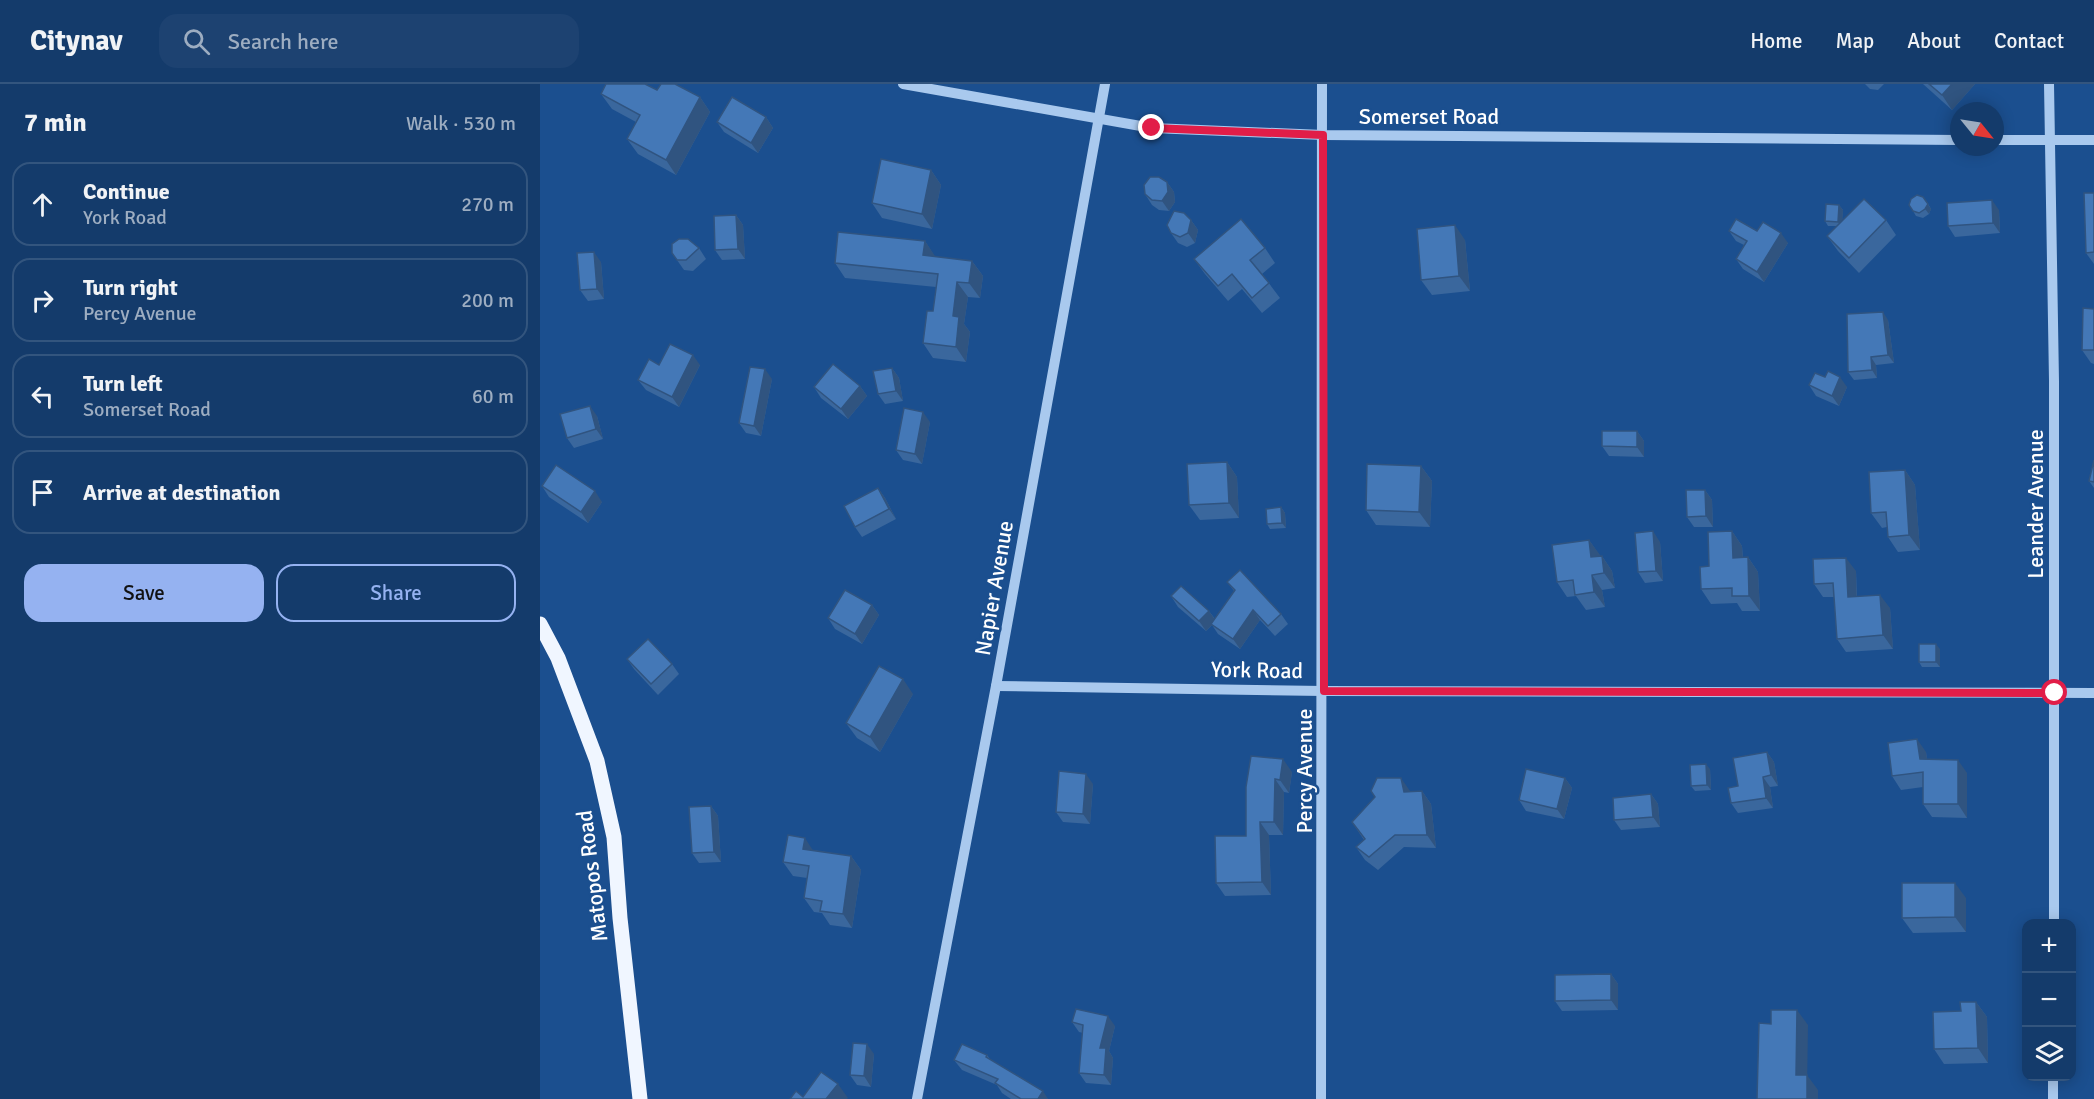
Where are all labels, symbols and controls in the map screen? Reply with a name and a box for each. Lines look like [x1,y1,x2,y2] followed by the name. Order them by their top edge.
[159,14,579,68] search box
[30,24,123,58] text: Citynav
[180,25,213,58] icon: search
[228,28,339,55] text: Search here
[1750,28,1803,54] text: Home
[1836,28,1874,54] text: Map
[1907,28,1961,54] text: About
[1994,28,2064,54] text: Contact
[1950,102,2004,156] north arrow
[1359,103,1499,130] street label: Somerset Road
[24,107,87,139] text: 7 min
[406,111,516,136] text: Walk · 530 m
[1138,114,1164,140] route end
[83,178,170,205] text: Continue
[26,188,59,221] icon: ahead
[461,192,514,217] text: 270 m
[83,205,167,230] text: York Road
[83,274,178,301] text: Turn right
[26,284,59,317] icon: right
[461,288,514,313] text: 200 m
[83,301,197,326] text: Percy Avenue
[83,370,163,397] text: Turn left
[26,380,59,413] icon: left
[472,384,514,409] text: 60 m
[83,397,211,422] text: Somerset Road
[2022,429,2049,579] street label: Leander Avenue
[26,476,59,509] icon: arrive
[83,479,280,506] text: Arrive at destination
[969,518,1019,658] street label: Napier Avenue
[24,564,264,622] button: Save
[276,564,516,622] button: Share
[1211,656,1303,684] street label: York Road
[2041,679,2067,705] route start
[1291,709,1318,833] street label: Percy Avenue
[571,809,613,943] street label: Matopos Road
[2022,919,2076,1081] map controls
[2022,919,2076,973] button: +
[2022,973,2076,1027] button: −
[2022,1027,2076,1081] button: layers

